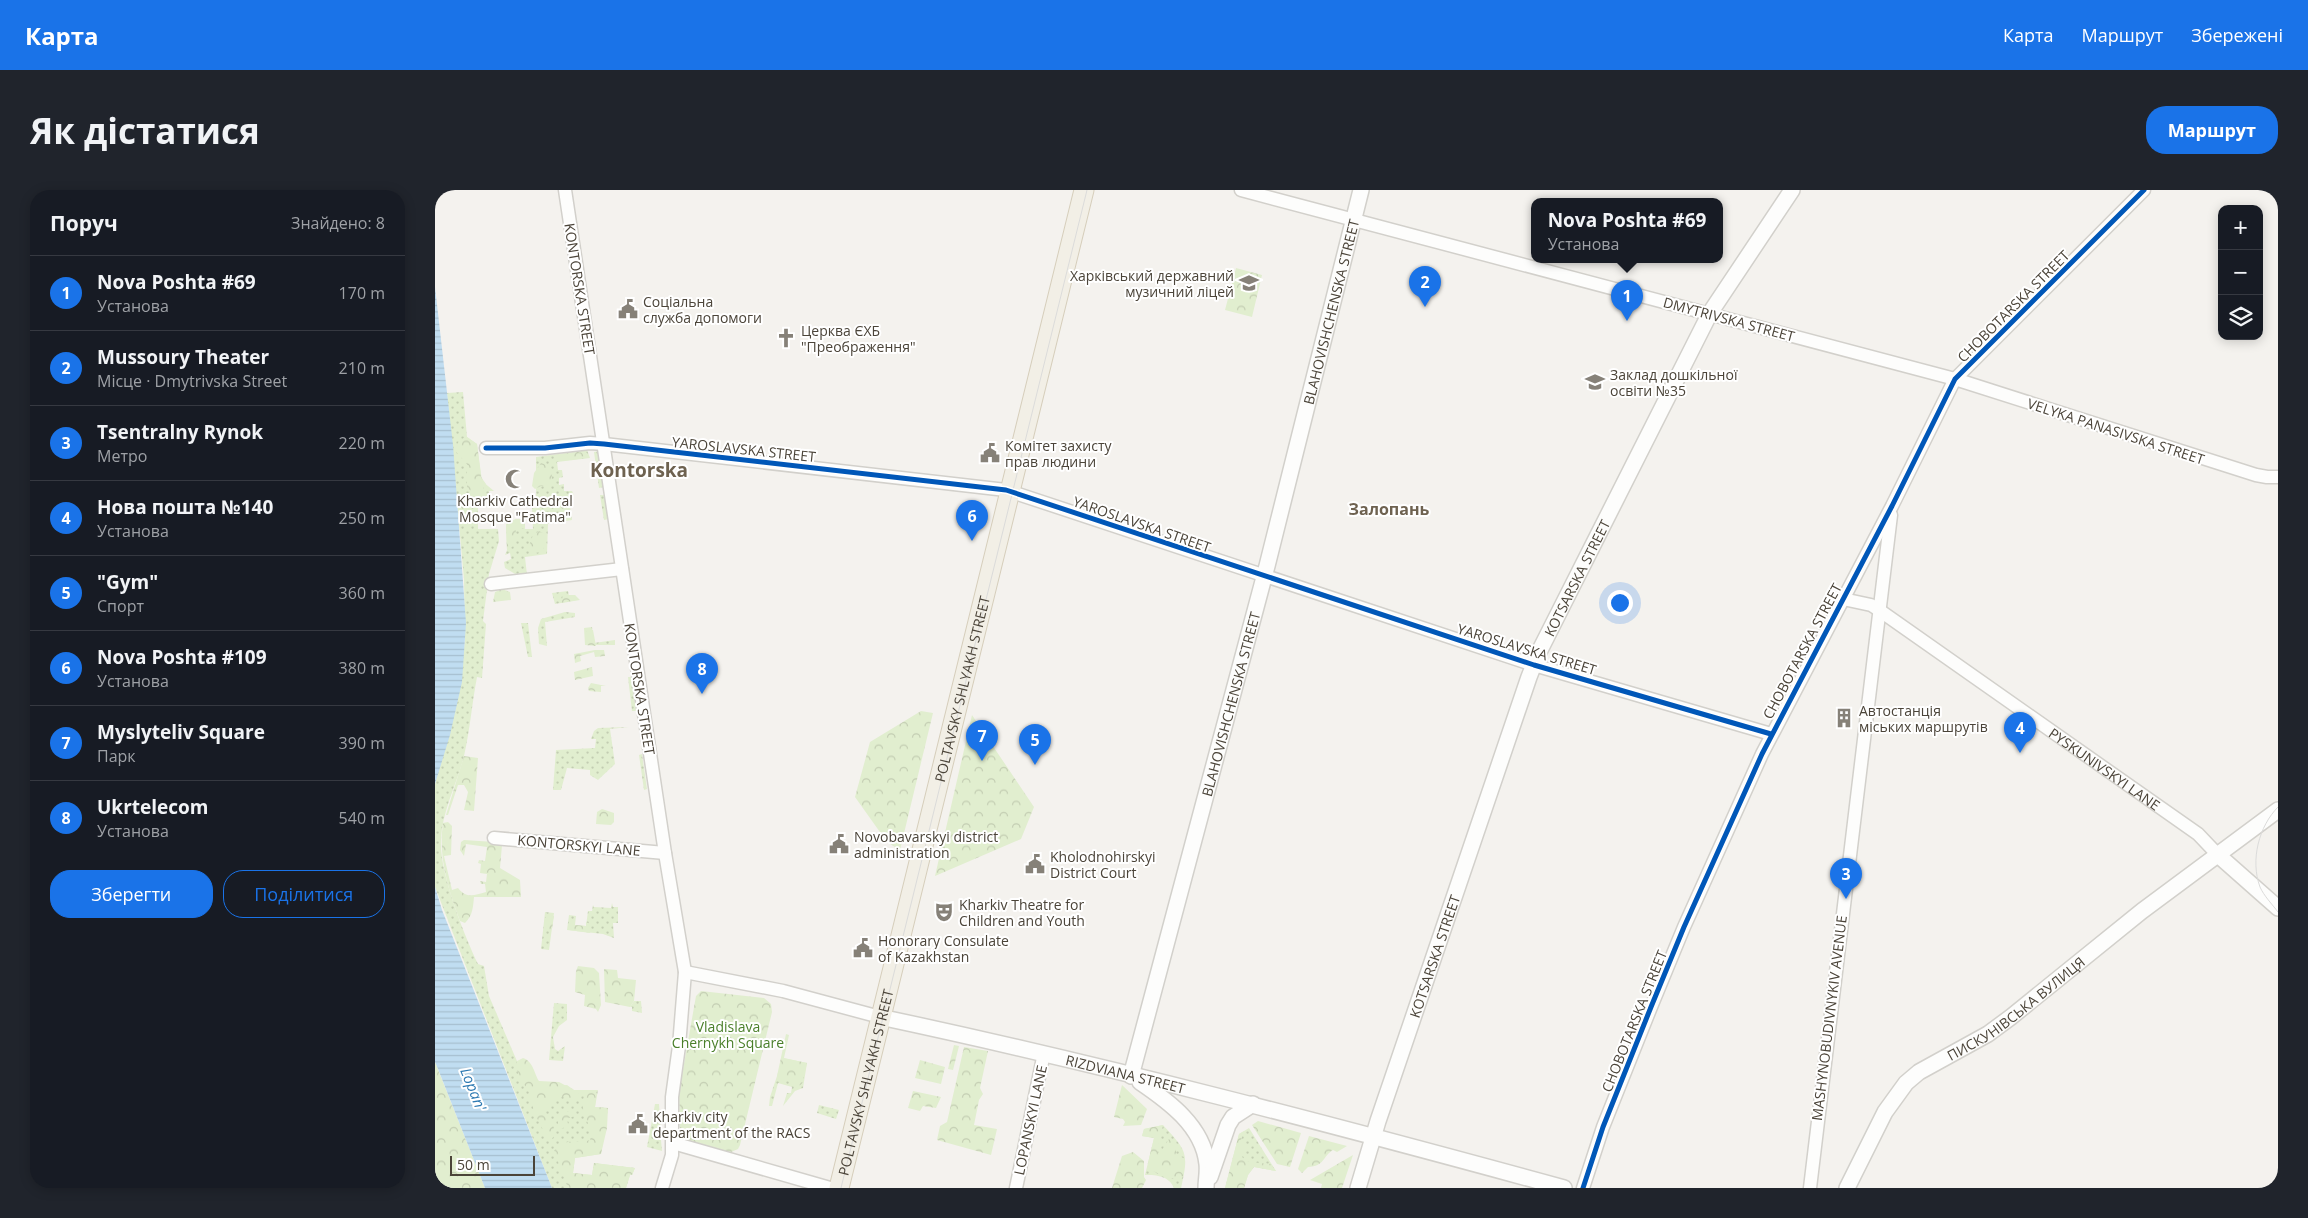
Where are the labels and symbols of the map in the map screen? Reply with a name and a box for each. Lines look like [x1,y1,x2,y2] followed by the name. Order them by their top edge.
[1298,217,1363,406] street label: BLAHOVISHCHENSKA STREET
[560,222,600,357] street label: KONTORSKA STREET
[1953,246,2073,366] street label: CHOBOTARSKA STREET
[1070,266,1234,301] place label: Харківський державний музичний ліцей
[1409,266,1441,307] pin: 2
[1238,272,1260,294] school or university icon: Харківський державний музичний ліцей
[1611,280,1643,321] pin: 1
[643,292,762,327] place label: Соціальна служба допомоги
[1661,292,1797,346] street label: DMYTRIVSKA STREET
[617,298,639,320] public building icon: Соціальна служба допомоги
[801,321,916,356] place label: Церква ЄХБ "Преображення"
[775,327,797,349] church icon: Церква ЄХБ "Преображення"
[1610,365,1738,400] place label: Заклад дошкільної освіти №35
[1584,371,1606,393] school or university icon: Заклад дошкільної освіти №35
[2025,393,2207,469] street label: VELYKA PANASIVSKA STREET
[671,432,817,466] street label: YAROSLAVSKA STREET
[1005,436,1113,471] place label: Комітет захисту прав людини
[979,442,1001,464] public building icon: Комітет захисту прав людини
[590,457,688,483] district label: Kontorska
[504,468,526,490] mosque icon: Kharkiv Cathedral Mosque "Fatima"
[457,491,573,526] place label: Kharkiv Cathedral Mosque "Fatima"
[1071,492,1214,557] street label: YAROSLAVSKA STREET
[1349,498,1430,520] district label: Залопань
[956,500,988,541] pin: 6
[1539,516,1614,639] street label: KOTSARSKA STREET
[1758,580,1846,722] street label: CHOBOTARSKA STREET
[1607,590,1633,616] your location
[930,593,994,784] street label: POLTAVSKY SHLYAKH STREET
[1197,609,1264,798] street label: BLAHOVISHCHENSKA STREET
[1455,619,1599,679] street label: YAROSLAVSKA STREET
[620,622,660,757] street label: KONTORSKA STREET
[686,653,718,694] pin: 8
[1859,701,1988,736] place label: Автостанція міських маршрутів
[1833,707,1855,729] building icon: Автостанція міських маршрутів
[2004,712,2036,753] pin: 4
[966,720,998,761] pin: 7
[2045,723,2164,814] street label: PYSKUNIVSKYI LANE
[1019,724,1051,765] pin: 5
[854,827,998,862] place label: Novobavarskyi district administration
[517,830,641,860] street label: KONTORSKYI LANE
[828,833,850,855] public building icon: Novobavarskyi district administration
[1050,847,1156,882] place label: Kholodnohirskyi District Court
[1024,853,1046,875] public building icon: Kholodnohirskyi District Court
[1830,858,1862,899] pin: 3
[1404,892,1464,1020] street label: KOTSARSKA STREET
[959,895,1085,930] place label: Kharkiv Theatre for Children and Youth
[933,901,955,923] theatre icon: Kharkiv Theatre for Children and Youth
[1807,914,1851,1122] street label: MASHYNOBUDIVNYKIV AVENUE
[878,931,1009,966] place label: Honorary Consulate of Kazakhstan
[852,937,874,959] public building icon: Honorary Consulate of Kazakhstan
[1597,947,1671,1095] street label: CHOBOTARSKA STREET
[1943,952,2088,1064] street label: ПИСКУНІВСЬКА ВУЛИЦЯ
[833,987,897,1177] street label: POLTAVSKY SHLYAKH STREET
[672,1017,784,1052] park label: Vladislava Chernykh Square
[1064,1050,1188,1097] street label: RIZDVIANA STREET
[1009,1063,1051,1177] street label: LOPANSKYI LANE
[456,1065,492,1114] water label: Lopan'
[653,1107,810,1142] place label: Kharkiv city department of the RACS
[627,1113,649,1135] public building icon: Kharkiv city department of the RACS
[450,1153,535,1176] scale bar

